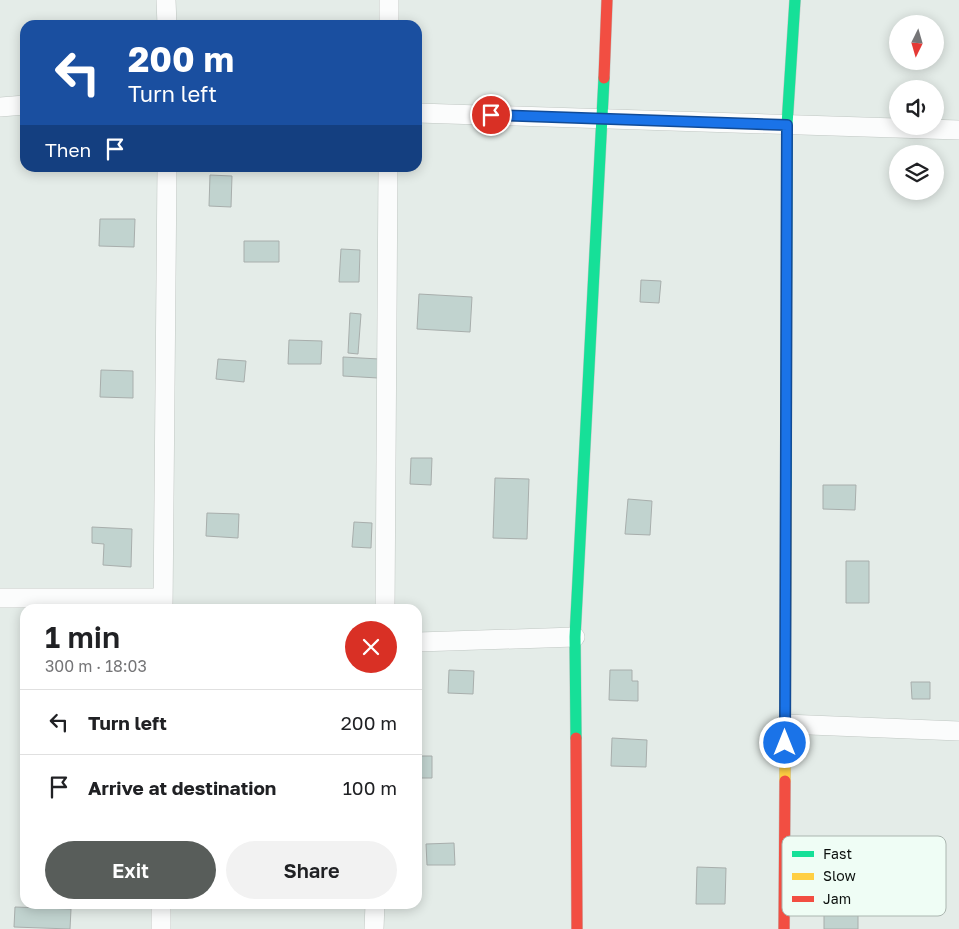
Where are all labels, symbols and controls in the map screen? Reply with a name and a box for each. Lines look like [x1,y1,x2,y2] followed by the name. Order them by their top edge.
[889,15,944,70] north arrow
[889,15,944,200] map controls
[128,38,234,80] text: 200 m
[45,40,110,105] icon: left
[128,80,217,107] text: Turn left
[889,80,944,135] button: sound
[470,94,512,136] pin
[477,101,505,129] icon: arrive
[101,135,129,163] icon: arrive
[45,138,91,161] text: Then
[889,145,944,200] button: layers
[45,619,120,655] text: 1 min
[345,621,397,673] button: close
[45,656,147,676] text: 300 m · 18:03
[45,708,73,736] icon: left
[88,711,167,734] text: Turn left
[341,711,397,734] text: 200 m
[758,716,810,768] position arrow
[45,773,73,801] icon: arrive
[88,776,276,799] text: Arrive at destination
[343,776,397,799] text: 100 m
[782,836,946,916] legend
[45,841,216,899] button: Exit
[226,841,397,899] button: Share
[823,845,852,862] text: Fast
[823,867,856,884] text: Slow
[823,890,851,907] text: Jam

